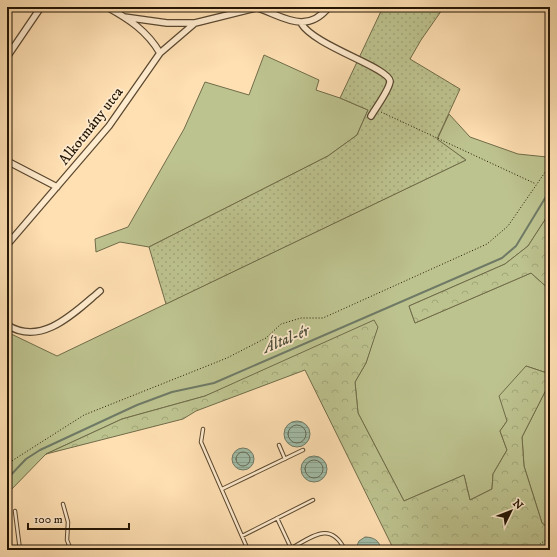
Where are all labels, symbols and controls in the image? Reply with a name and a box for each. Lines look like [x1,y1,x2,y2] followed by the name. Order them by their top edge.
[55,83,128,169] street label: Alkotmány utca
[258,320,313,358] water label: Által-ér
[491,491,531,531] north arrow
[509,497,526,513] text: N
[28,505,129,531] scale bar
[34,512,63,527] text: 100 m

